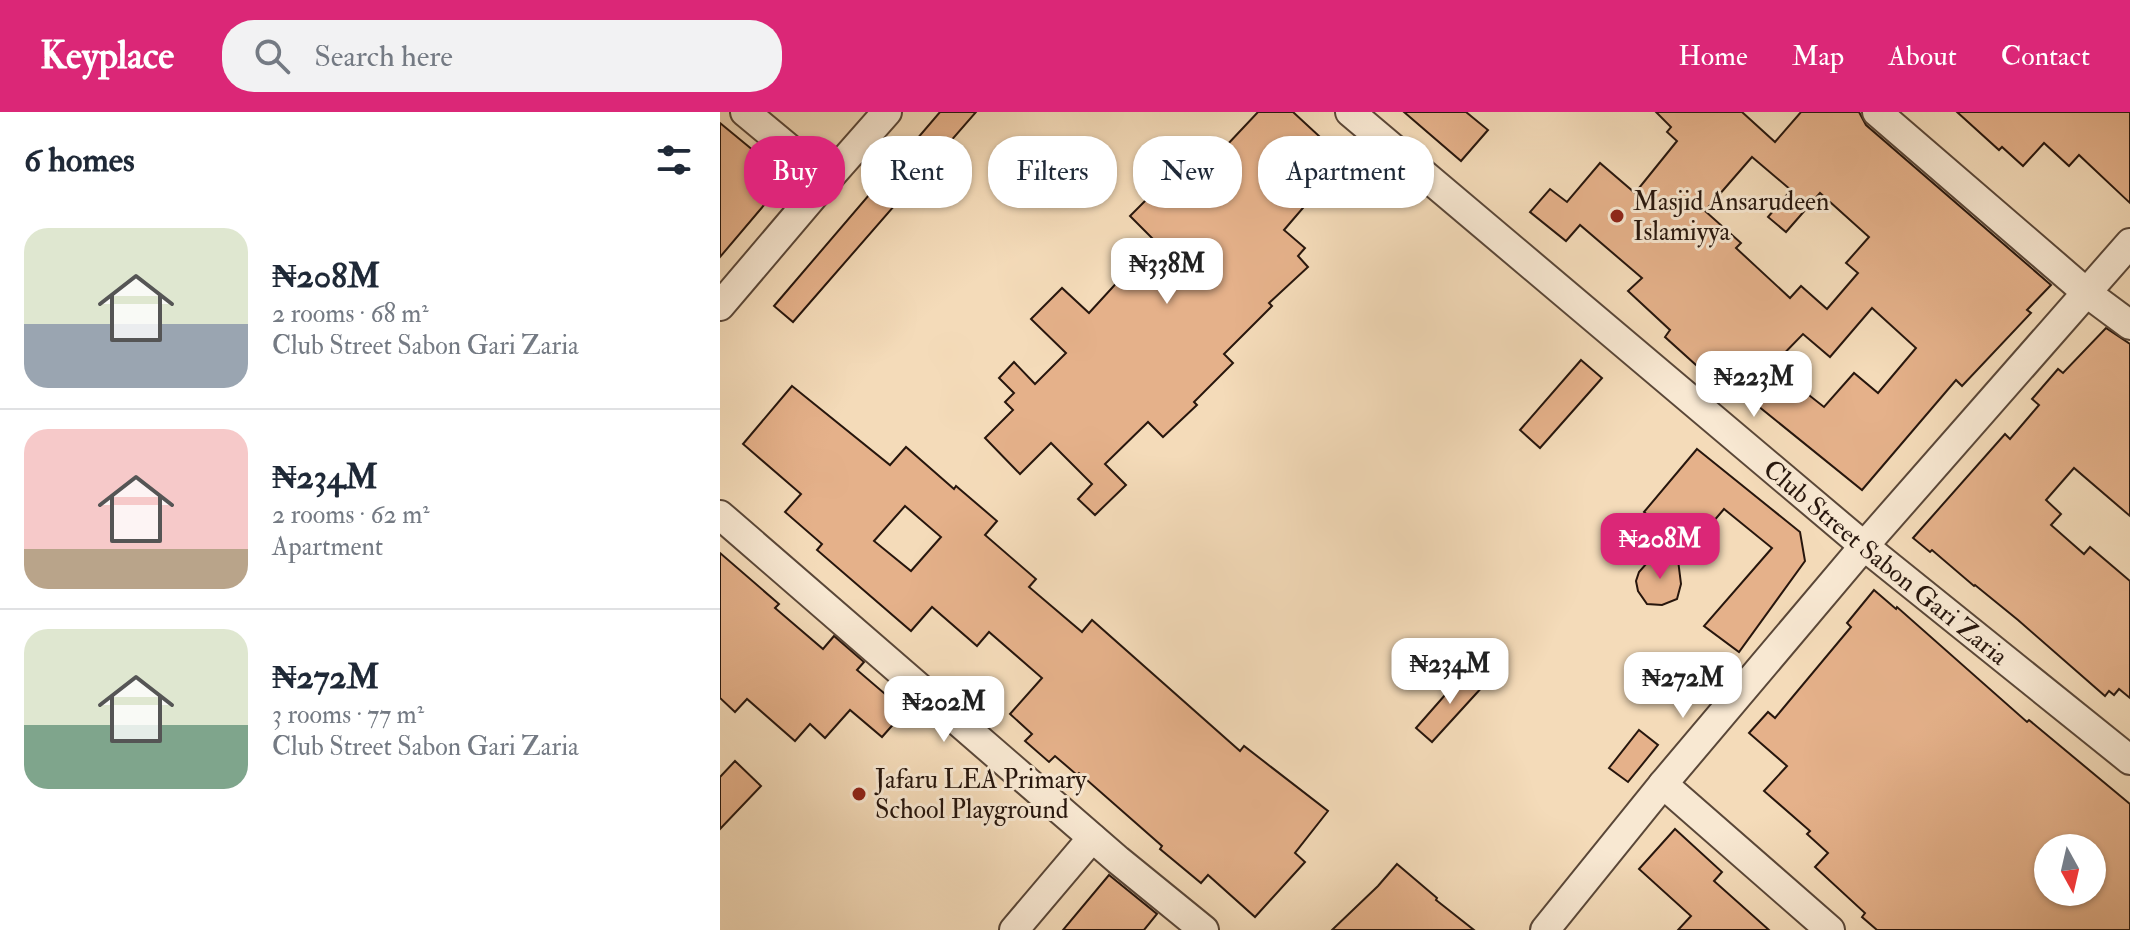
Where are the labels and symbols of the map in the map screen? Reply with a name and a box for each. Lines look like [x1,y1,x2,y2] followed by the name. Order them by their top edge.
[1633,186,1829,248] place label: Masjid Ansarudeen Islamiyya
[1608,207,1626,225] marker: Masjid Ansarudeen Islamiyya
[1111,238,1223,306] pin: ₦338M
[1698,351,1810,419] pin: ₦223M
[1757,453,2014,673] street label: Club Street Sabon Gari Zaria
[1604,513,1716,581] pin: ₦208M
[1394,638,1506,706] pin: ₦234M
[1627,652,1739,720] pin: ₦272M
[888,676,1000,744] pin: ₦202M
[874,764,1087,826] place label: Jafaru LEA Primary School Playground
[850,785,868,803] marker: Jafaru LEA Primary School Playground
[2034,834,2106,906] north arrow

